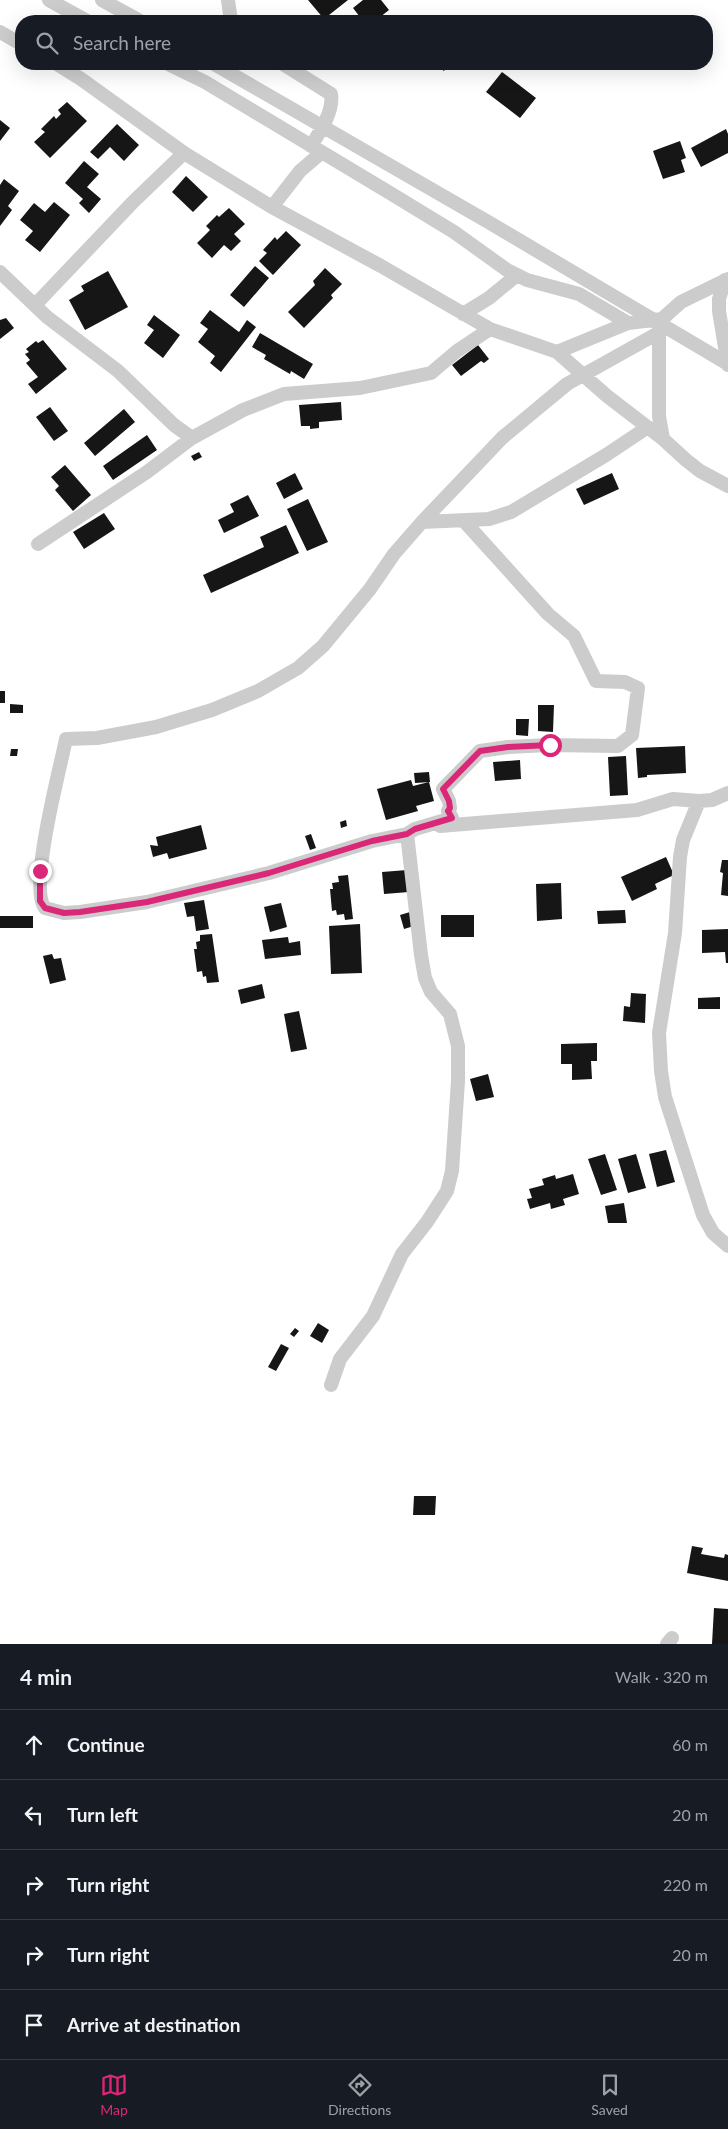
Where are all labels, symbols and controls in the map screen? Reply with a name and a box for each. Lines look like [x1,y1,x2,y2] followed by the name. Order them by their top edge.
[15,15,713,70] search box
[33,29,61,57] icon: search
[73,31,171,54] text: Search here
[539,734,562,757] route start
[29,860,52,883] route end
[20,1664,72,1689] text: 4 min
[615,1667,708,1686] text: Walk · 320 m
[20,1731,48,1759] icon: ahead
[67,1733,145,1756] text: Continue
[672,1735,708,1754] text: 60 m
[20,1801,48,1829] icon: left
[67,1803,138,1826] text: Turn left
[672,1805,708,1824] text: 20 m
[20,1871,48,1899] icon: right
[67,1873,149,1896] text: Turn right
[663,1875,708,1894] text: 220 m
[20,1941,48,1969] icon: right
[67,1943,149,1966] text: Turn right
[672,1945,708,1964] text: 20 m
[20,2011,48,2039] icon: arrive
[67,2013,240,2036] text: Arrive at destination
[100,2071,128,2118] tab: Map
[328,2071,391,2118] tab: Directions
[591,2071,628,2118] tab: Saved

